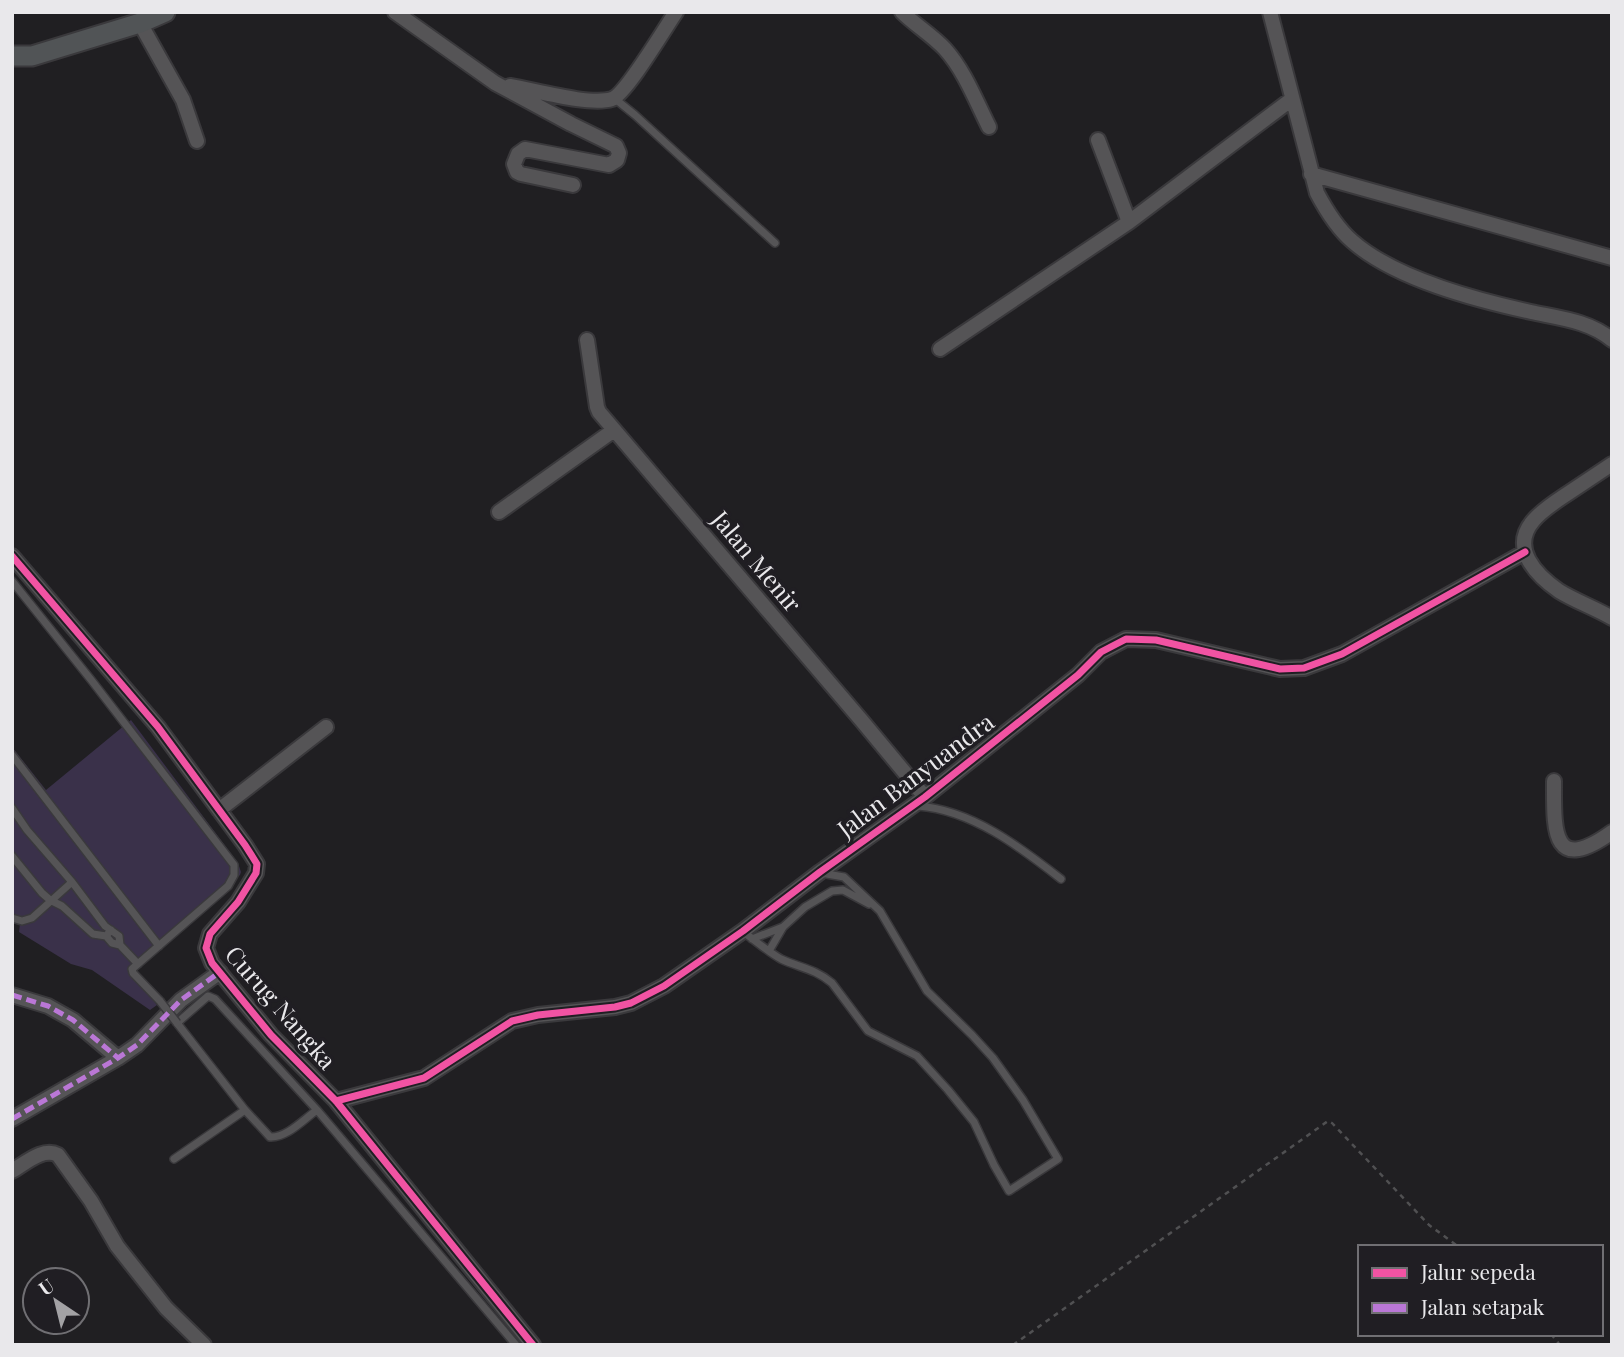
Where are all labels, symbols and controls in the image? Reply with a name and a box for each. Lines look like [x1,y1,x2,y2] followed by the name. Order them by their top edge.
[705,503,810,618] street label: Jalan Menir
[829,705,1000,844] street label: Jalan Banyuandra
[219,938,344,1075] street label: Curug Nangka
[1358,1245,1603,1336] legend
[1420,1257,1536,1285] text: Jalur sepeda
[21,1266,91,1336] north arrow
[33,1272,58,1301] text: U
[1420,1292,1545,1320] text: Jalan setapak

